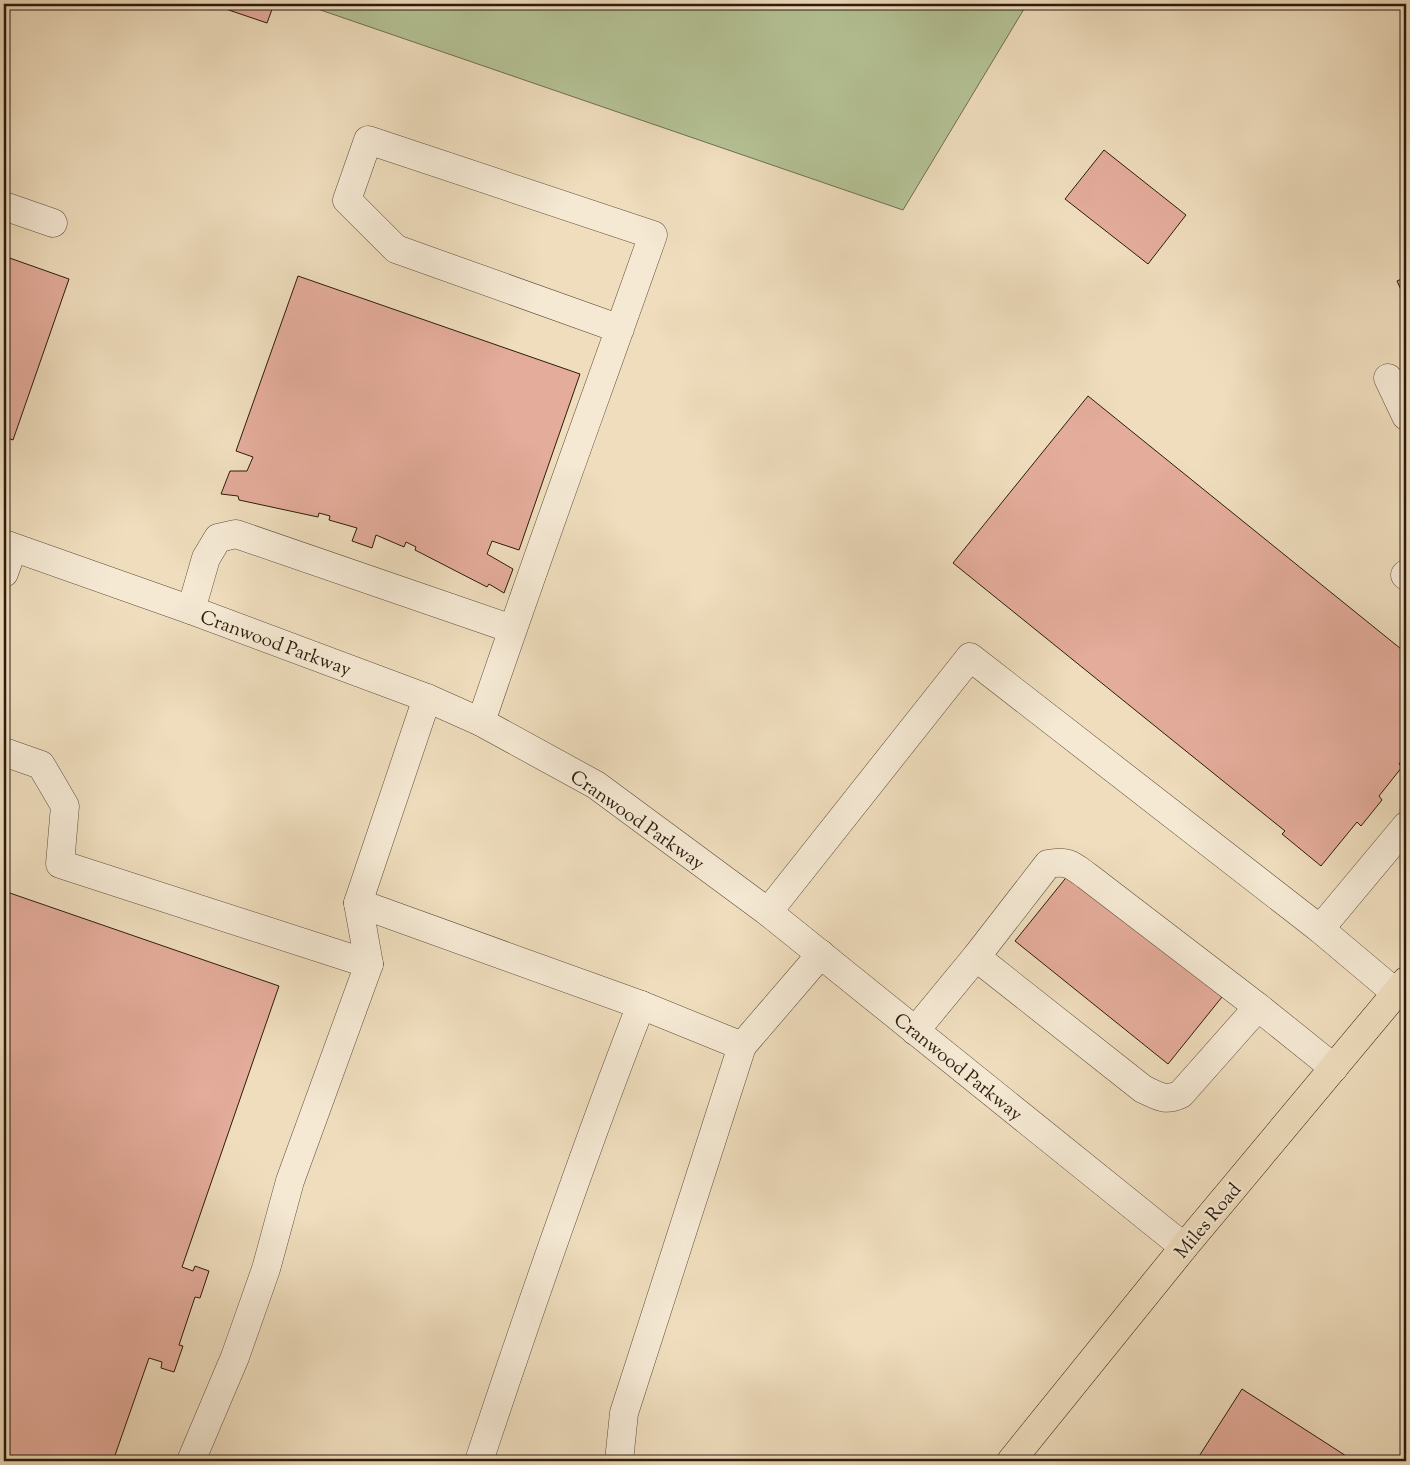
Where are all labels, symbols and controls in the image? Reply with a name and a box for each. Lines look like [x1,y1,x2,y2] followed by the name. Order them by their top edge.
[196,604,355,684] street label: Cranwood Parkway
[564,764,710,878] street label: Cranwood Parkway
[887,1007,1028,1129] street label: Cranwood Parkway
[1169,1178,1249,1265] street label: Miles Road

